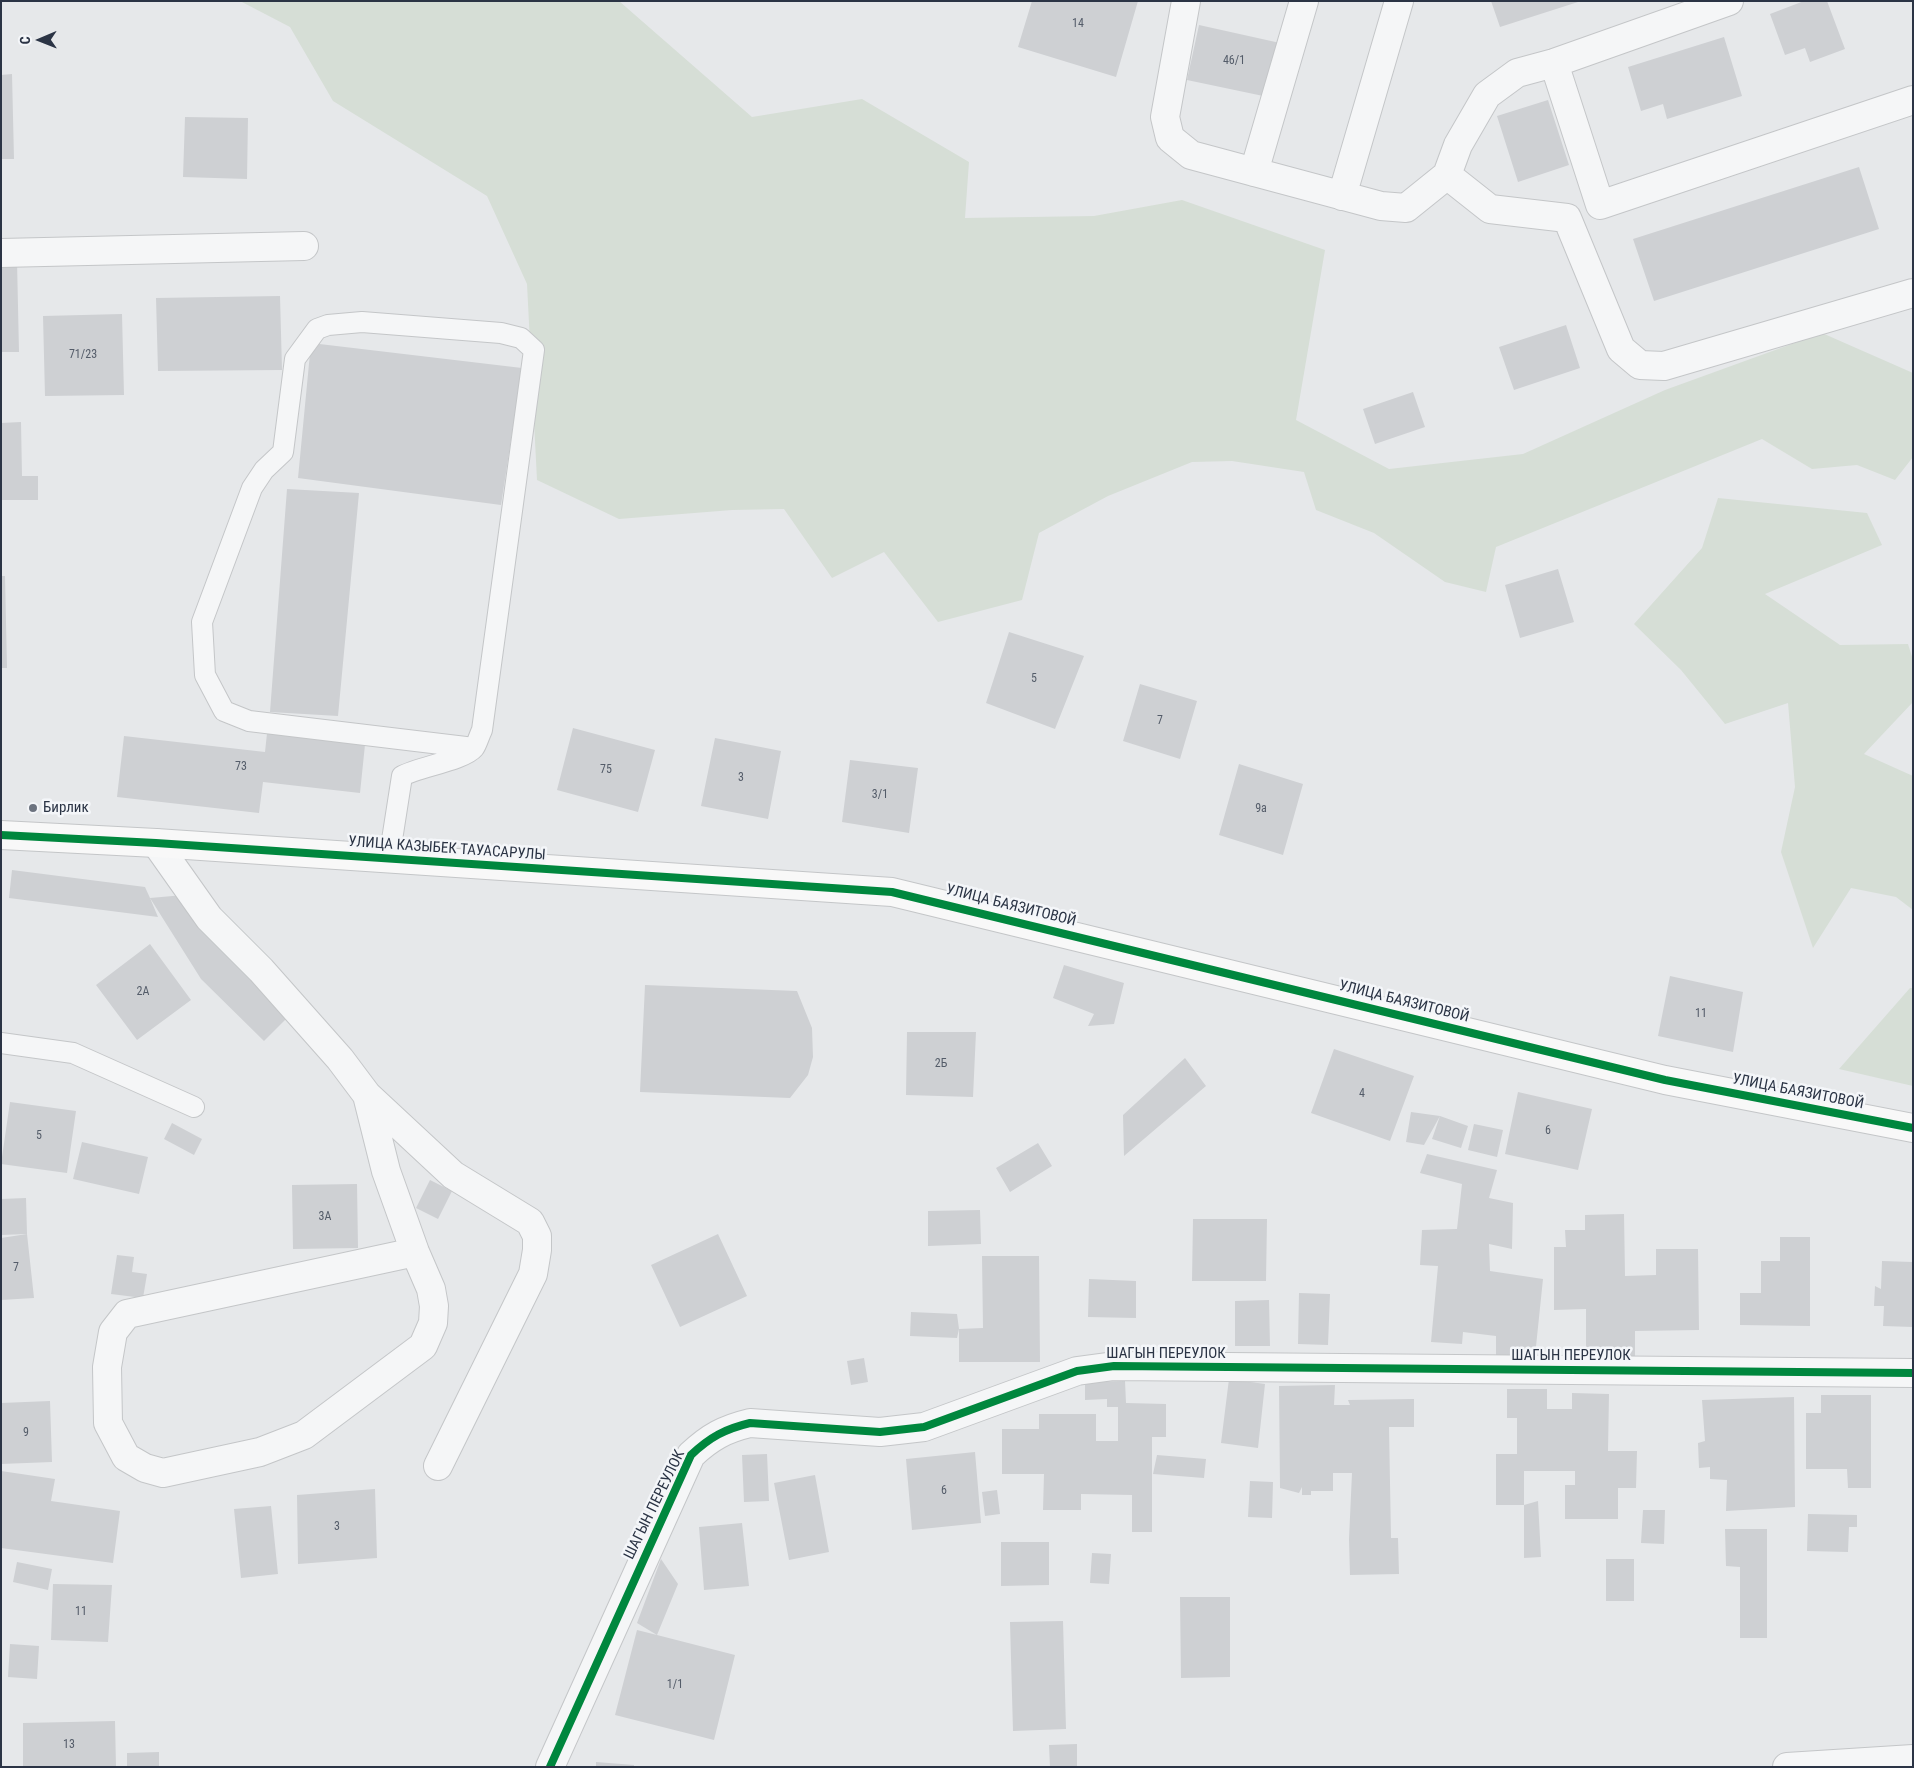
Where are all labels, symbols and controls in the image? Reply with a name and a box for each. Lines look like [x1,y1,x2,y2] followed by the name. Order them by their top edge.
[15,15,65,65] north arrow
[1072,17,1084,31] house number: 14
[17,36,33,44] text: С
[1223,54,1245,68] house number: 46/1
[69,348,97,362] house number: 71/23
[1031,672,1037,686] house number: 5
[1157,714,1163,728] house number: 7
[235,760,247,774] house number: 73
[600,763,612,777] house number: 75
[738,771,744,785] house number: 3
[872,788,888,802] house number: 3/1
[43,799,89,817] place label: Бирлик
[27,802,39,814] marker: Бирлик
[1255,802,1267,816] house number: 9а
[348,833,546,865] street label: УЛИЦА КАЗЫБЕК ТАУАСАРУЛЫ
[944,881,1078,931] street label: УЛИЦА БАЯЗИТОВОЙ
[1337,977,1471,1027] street label: УЛИЦА БАЯЗИТОВОЙ
[137,985,149,999] house number: 2А
[1695,1007,1707,1021] house number: 11
[935,1057,947,1071] house number: 2Б
[1731,1070,1865,1114] street label: УЛИЦА БАЯЗИТОВОЙ
[1359,1087,1365,1101] house number: 4
[1545,1124,1551,1138] house number: 6
[36,1129,42,1143] house number: 5
[319,1210,331,1224] house number: 3А
[13,1261,19,1275] house number: 7
[1106,1345,1226,1363] street label: ШАГЫН ПЕРЕУЛОК
[1511,1347,1631,1365] street label: ШАГЫН ПЕРЕУЛОК
[23,1426,29,1440] house number: 9
[621,1447,689,1563] street label: ШАГЫН ПЕРЕУЛОК
[941,1484,947,1498] house number: 6
[334,1520,340,1534] house number: 3
[75,1605,87,1619] house number: 11
[667,1678,683,1692] house number: 1/1
[63,1738,75,1752] house number: 13

